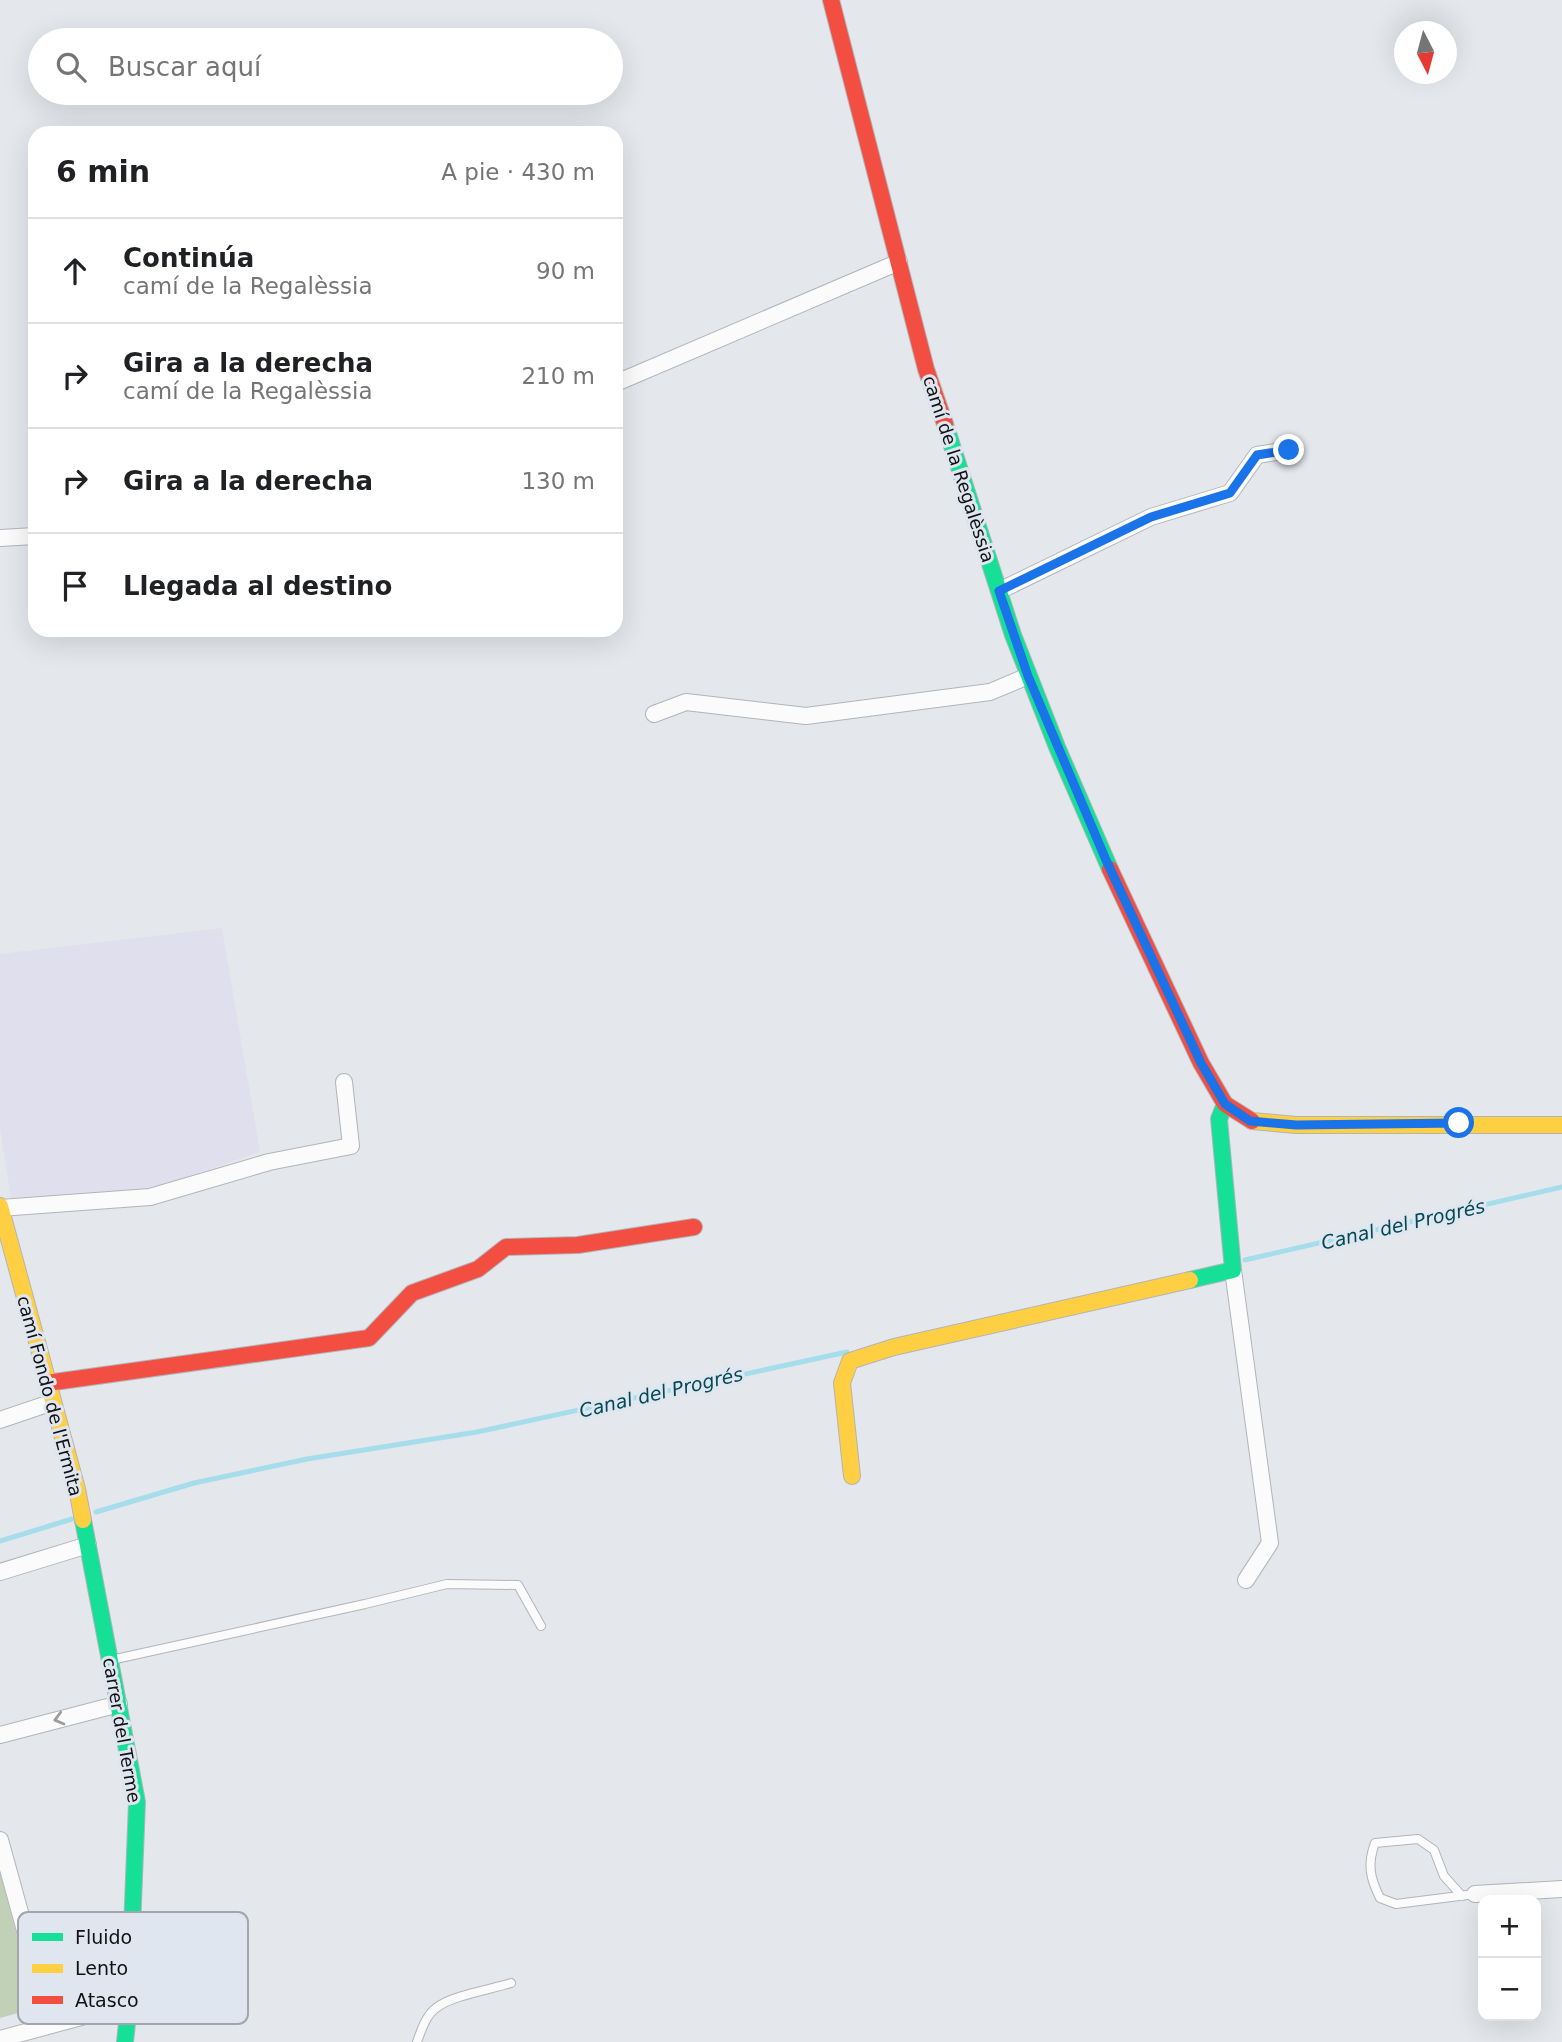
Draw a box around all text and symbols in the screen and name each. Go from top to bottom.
north arrow [1394,21,1457,84]
search box [28,28,623,105]
icon: search [52,48,90,86]
text: Buscar aquí [108,52,261,82]
text: 6 min [56,154,150,189]
text: A pie · 430 m [441,159,595,185]
text: Continúa [123,243,254,273]
icon: ahead [56,252,94,290]
text: 90 m [536,258,595,284]
text: camí de la Regalèssia [123,273,373,299]
text: Gira a la derecha [123,348,373,378]
icon: right [56,357,94,395]
text: 210 m [521,363,595,389]
street label: camí de la Regalèssia [919,373,999,565]
text: camí de la Regalèssia [123,378,373,404]
route end [1273,434,1304,465]
icon: right [56,462,94,500]
text: Gira a la derecha [123,466,373,496]
text: 130 m [521,468,595,494]
icon: arrive [56,567,94,605]
text: Llegada al destino [123,571,392,601]
route start [1443,1107,1474,1138]
water label: Canal del Progrés [1319,1194,1487,1254]
street label: camí Fondo de l'Ermita [13,1293,87,1499]
water label: Canal del Progrés [577,1362,745,1422]
street label: carrer del Terme [99,1656,145,1804]
one-way arrow [54,1711,66,1725]
map controls [1478,1895,1541,2021]
button: + [1478,1895,1541,1958]
legend [18,1912,248,2024]
text: Fluido [75,1926,132,1948]
text: Lento [75,1957,128,1979]
button: − [1478,1958,1541,2021]
text: Atasco [75,1989,139,2011]

